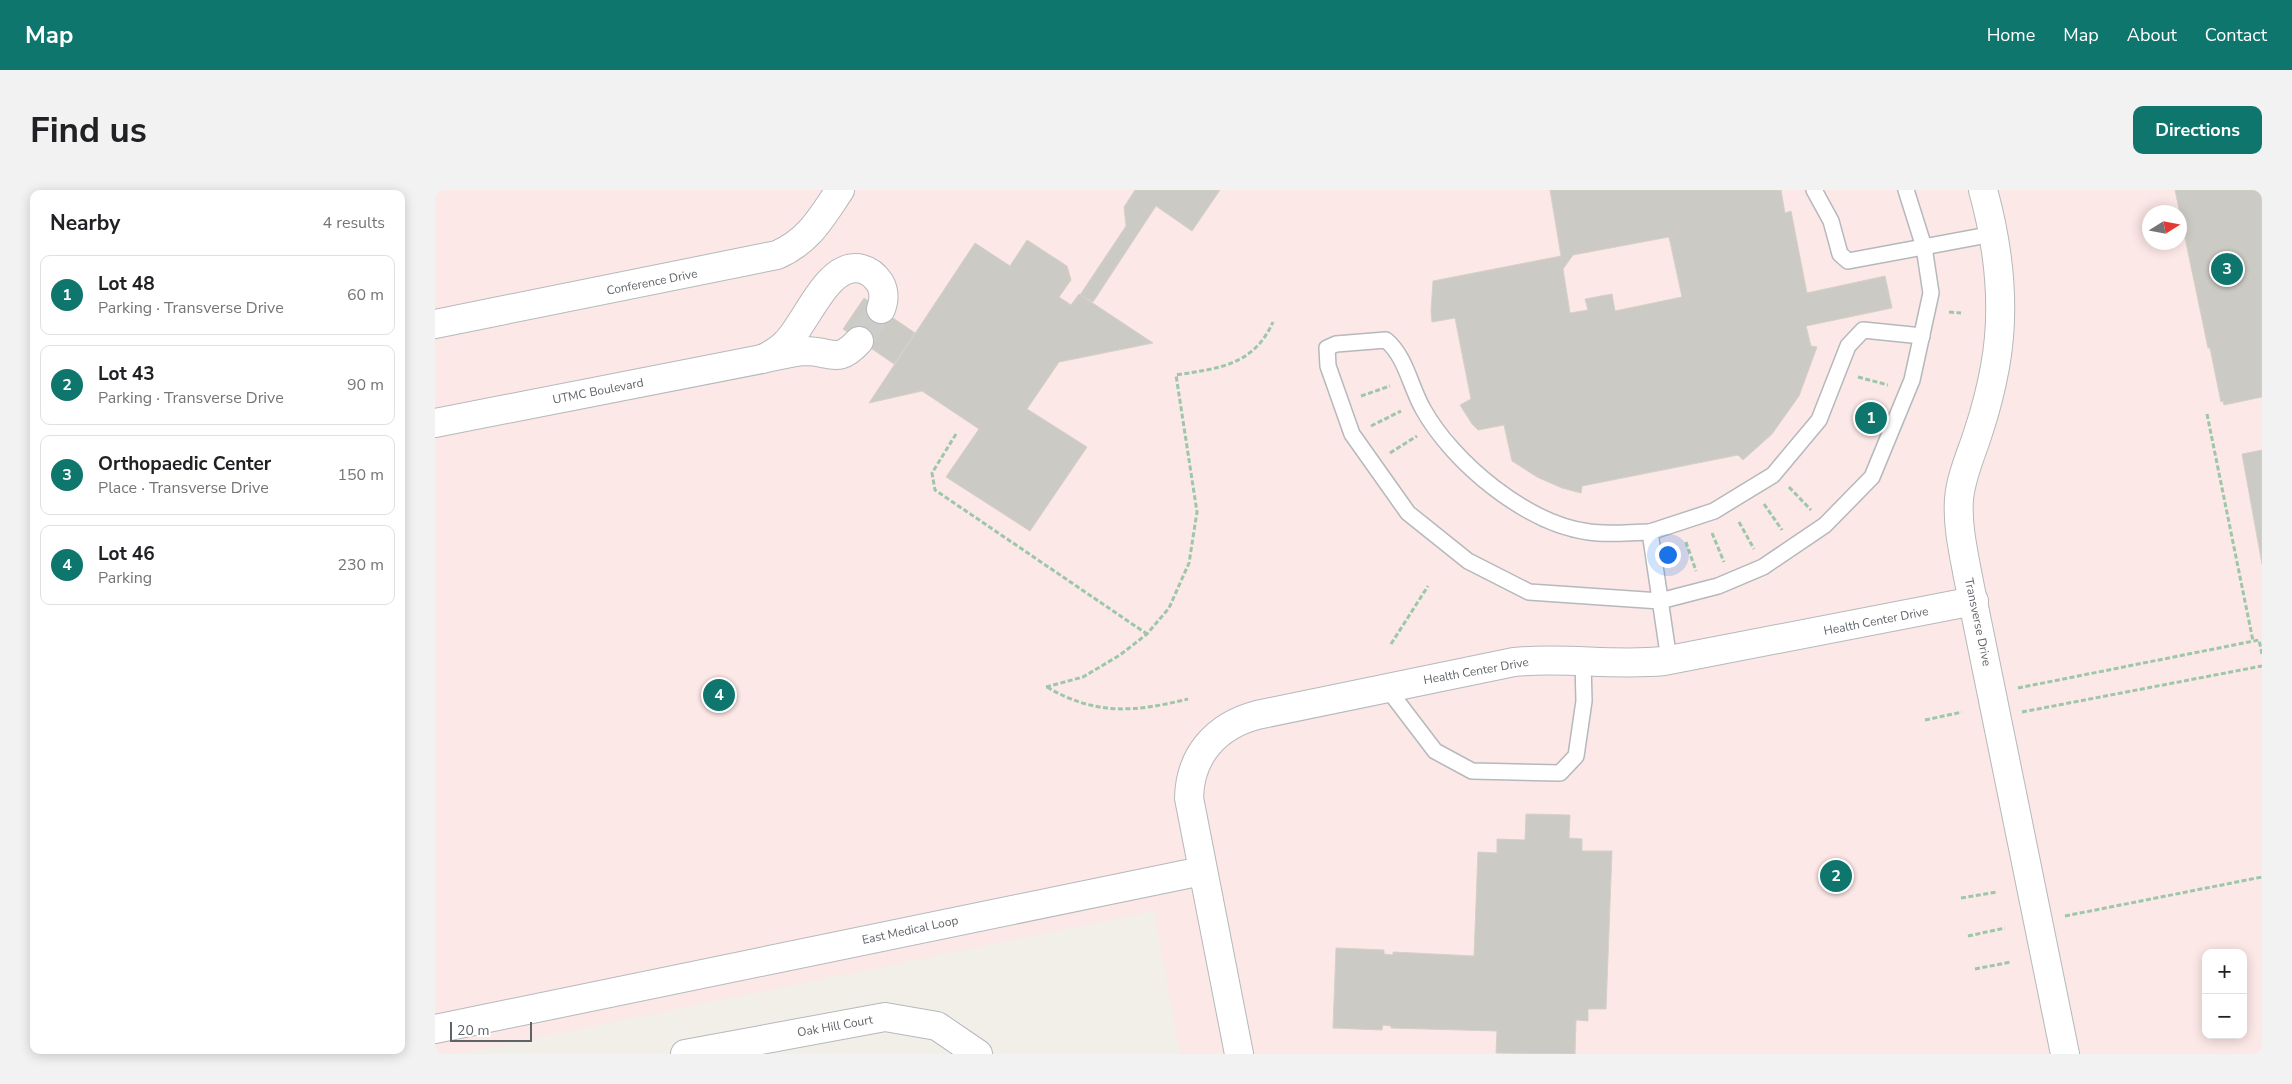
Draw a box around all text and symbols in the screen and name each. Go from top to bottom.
text: Map [25,19,73,51]
text: Home [1987,23,2035,47]
text: Map [2063,23,2099,47]
text: About [2127,23,2177,47]
text: Contact [2205,23,2267,47]
button: Directions [2133,106,2262,154]
text: Find us [30,107,147,154]
north arrow [2142,205,2187,250]
text: Nearby [50,209,120,237]
text: 4 results [323,212,385,234]
pin: 3 [2211,250,2243,288]
street label: Conference Drive [605,265,699,299]
text: Lot 48 [98,271,155,297]
text: 1 [62,284,72,306]
text: 60 m [347,284,384,306]
text: Parking · Transverse Drive [98,297,284,319]
text: Lot 43 [98,361,155,387]
text: 2 [62,374,72,396]
text: 90 m [347,374,384,396]
street label: UTMC Boulevard [551,374,645,408]
text: Parking · Transverse Drive [98,387,284,409]
pin: 1 [1855,399,1887,437]
text: Orthopaedic Center [98,451,271,477]
text: 3 [62,464,72,486]
text: 150 m [337,464,384,486]
text: Place · Transverse Drive [98,477,269,499]
text: Lot 46 [98,541,155,567]
your location [1655,542,1681,568]
text: 4 [62,554,72,576]
text: 230 m [337,554,384,576]
text: Parking [98,567,152,589]
street label: Transverse Drive [1961,576,1995,668]
street label: Health Center Drive [1822,603,1930,639]
street label: Health Center Drive [1422,654,1530,688]
pin: 4 [703,676,735,714]
pin: 2 [1820,857,1852,895]
street label: East Medical Loop [860,912,960,948]
map controls [2202,949,2247,1039]
button: + [2202,949,2247,994]
button: − [2202,994,2247,1039]
street label: Oak Hill Court [796,1011,875,1041]
scale bar [450,1019,533,1042]
text: 20 m [457,1021,489,1040]

